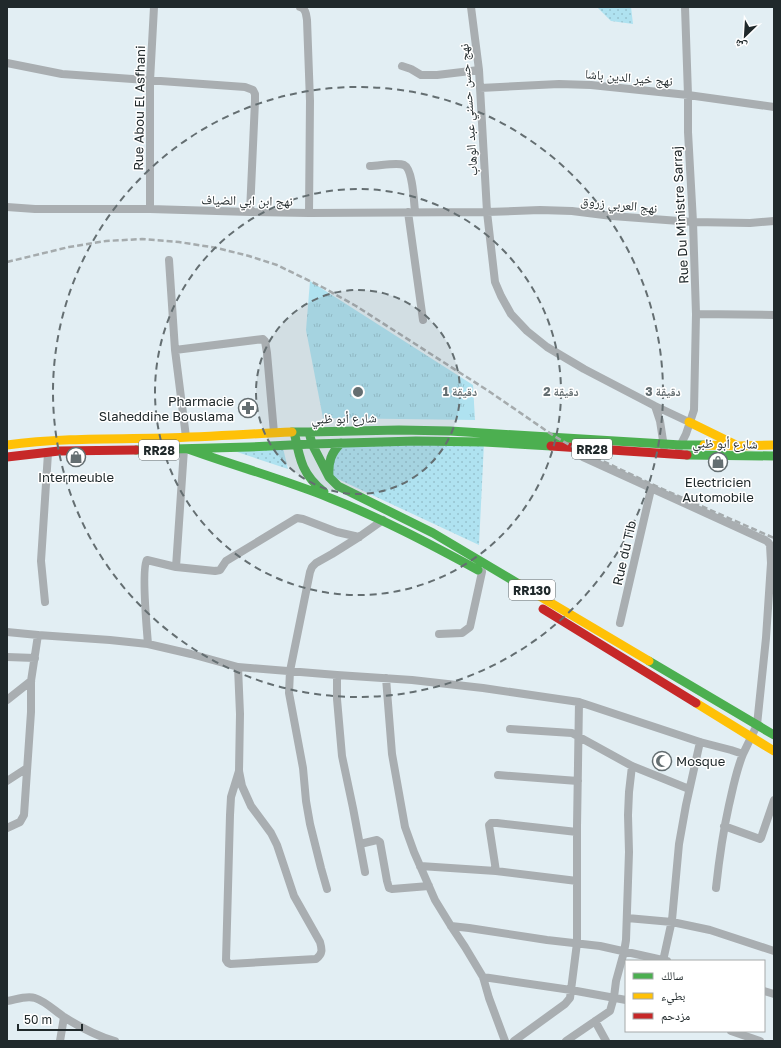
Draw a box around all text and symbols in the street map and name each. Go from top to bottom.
north arrow [725,16,765,56]
text: ش [732,35,749,54]
street label: نهج حسن حسني عبد الوهاب [455,43,484,177]
street label: Rue Abou El Asfhani [130,45,148,171]
street label: نهج خير الدين باشا [584,65,673,91]
street label: Rue Du Ministre Sarraj [668,146,692,284]
street label: نهج ابن ابي الضياف [201,191,293,212]
street label: نهج العربي زروق [579,192,658,219]
text: 1 دقيقة [443,384,477,399]
text: 2 دقيقة [543,384,579,399]
text: 3 دقيقة [645,384,681,399]
centre of rings [351,385,365,399]
place label: Pharmacie Slaheddine Bouslama [99,393,234,424]
pharmacy icon: Pharmacie Slaheddine Bouslama [237,397,259,419]
street label: شارع أبو ظبي [311,409,377,430]
street label: شارع أبو ظبي [692,434,758,455]
road number: RR28 [572,439,612,459]
road number: RR28 [139,440,179,460]
shop icon: Intermeuble [65,446,87,468]
shop icon: Electricien Automobile [707,451,729,473]
place label: Intermeuble [38,469,114,485]
place label: Electricien Automobile [682,474,754,505]
street label: Rue du Tib [609,519,639,587]
road number: RR130 [509,580,555,600]
mosque icon: Mosque [651,750,673,772]
place label: Mosque [676,753,725,769]
legend [625,960,765,1032]
text: سالك [661,968,683,983]
text: بطيء [661,988,685,1006]
scale bar [18,1006,82,1032]
text: مزدحم [661,1008,690,1024]
text: 50 m [24,1012,52,1027]

